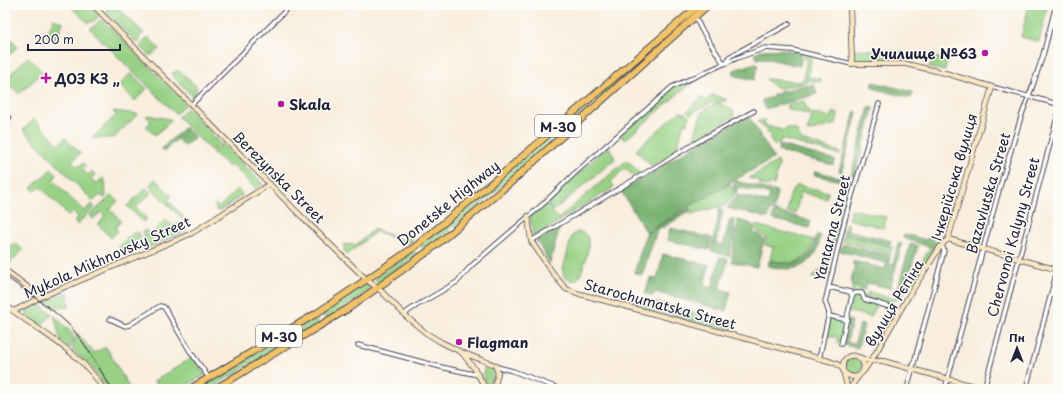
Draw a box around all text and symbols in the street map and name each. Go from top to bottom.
scale bar [28,26,120,52]
text: 200 m [34,30,74,48]
place label: Училище №63 [871,43,977,64]
marker: Училище №63 [980,48,990,58]
place label: ДОЗ КЗ ,, [54,68,120,89]
marker: ДОЗ КЗ ,, [40,72,52,84]
place label: Skala [289,94,331,115]
marker: Skala [276,99,286,109]
street label: Ічкерійська вулиця [926,111,982,243]
road number: М-30 [535,115,581,137]
street label: Berezynska Street [228,126,330,228]
street label: Bazavlutska Street [961,130,1015,256]
street label: Donetske Highway [392,155,504,251]
street label: Chervonoi Kalyny Street [982,155,1045,319]
street label: Yantarna Street [809,172,855,283]
street label: Mykola Mikhnovsky Street [20,211,194,303]
street label: вулиця Рєпіна [860,255,929,351]
street label: Starochumatska Street [582,274,739,334]
road number: М-30 [256,325,302,347]
north arrow [997,328,1037,368]
text: Пн [1009,329,1025,346]
place label: Flagman [467,332,528,353]
marker: Flagman [454,337,464,347]

